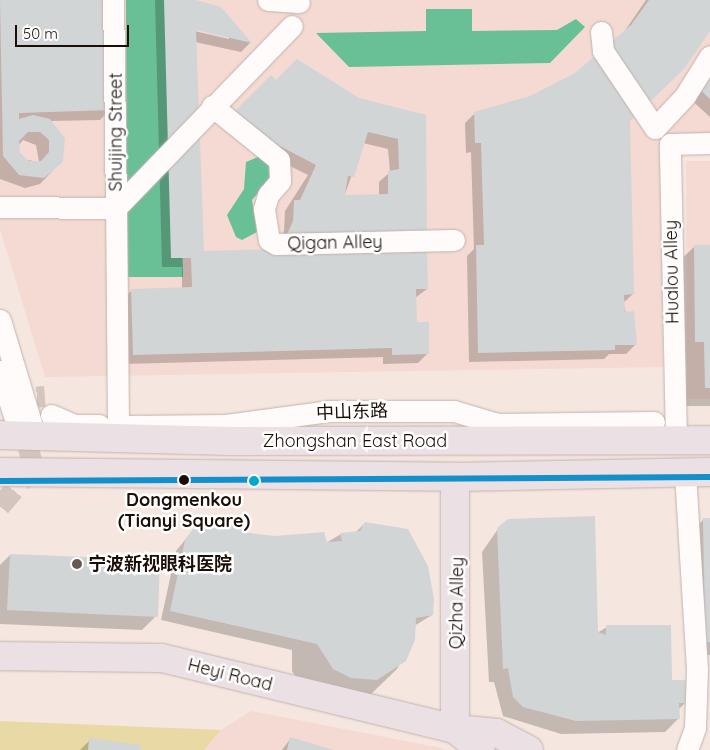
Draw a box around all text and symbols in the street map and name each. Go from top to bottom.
scale bar [18,15,131,47]
text: 50 m [23,24,58,43]
street label: Shuijing Street [105,73,127,191]
street label: Hualou Alley [660,220,684,324]
street label: Qigan Alley [287,231,383,255]
street label: 中山东路 [316,400,388,424]
street label: Zhongshan East Road [263,430,447,452]
marker: Dongmenkou (Tianyi Square) [176,472,192,488]
unlabelled marker [249,476,259,486]
place label: Dongmenkou (Tianyi Square) [118,490,250,532]
place label: 宁波新视眼科医院 [88,553,232,575]
marker: 宁波新视眼科医院 [70,557,84,571]
street label: Qizha Alley [445,557,469,649]
street label: Heyi Road [185,654,275,696]

